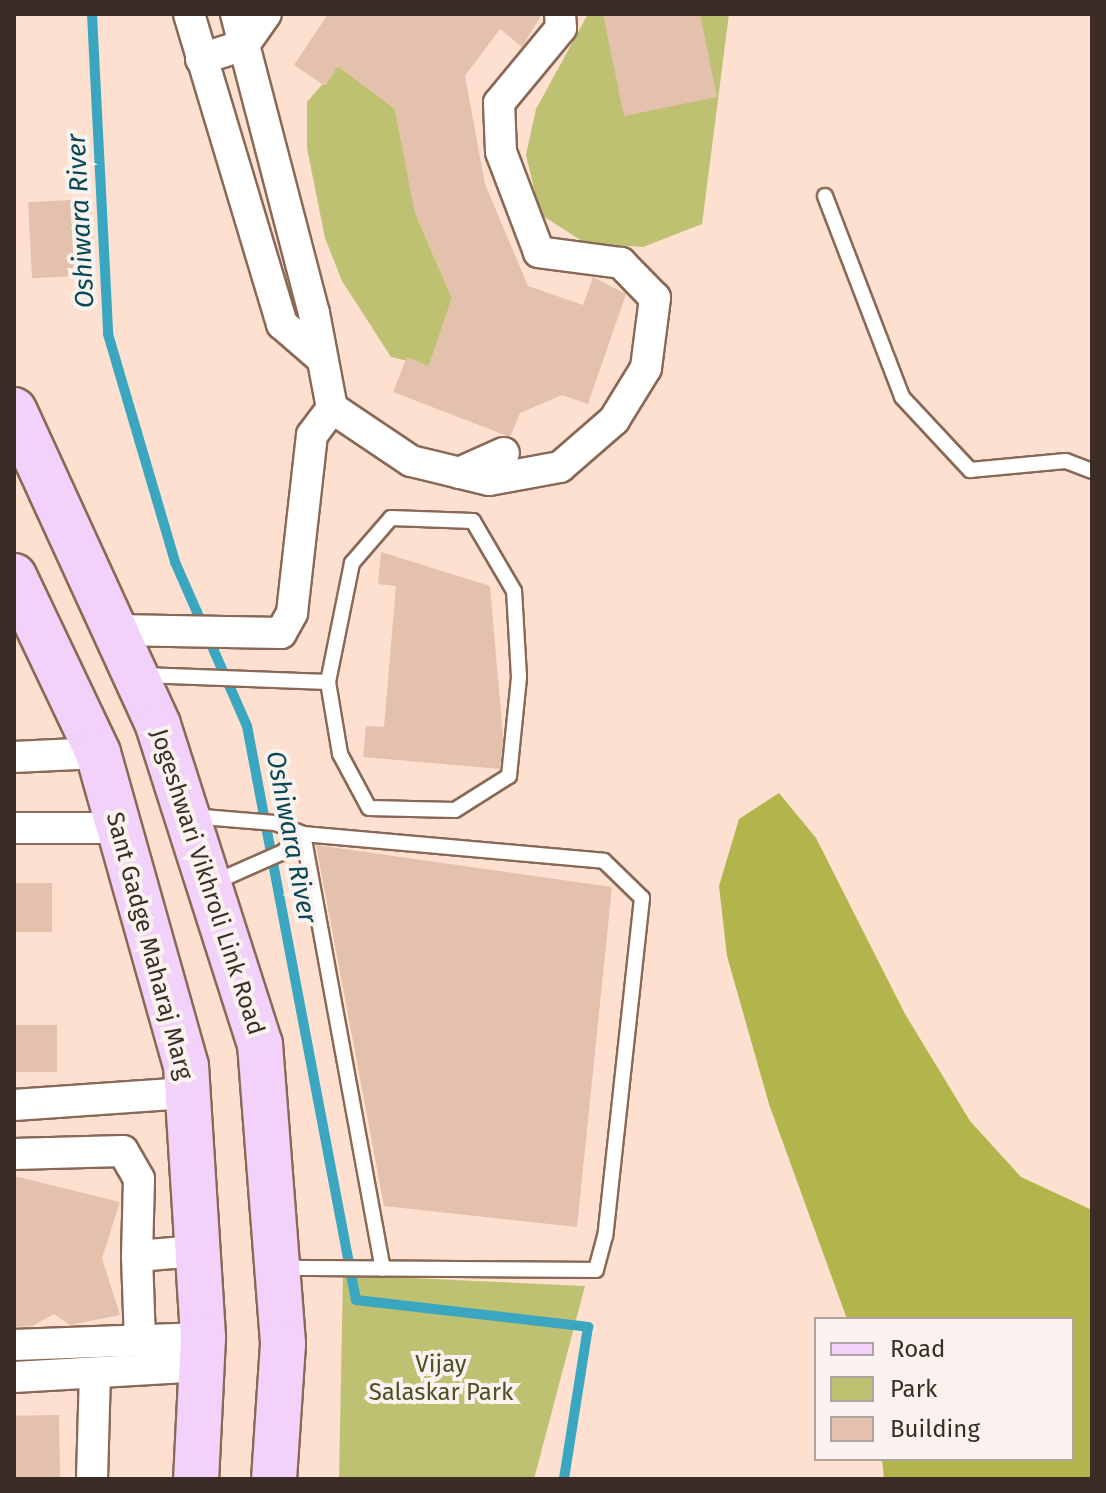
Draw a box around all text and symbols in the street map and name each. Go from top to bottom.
water label: Oshiwara River [61,133,101,309]
street label: Jogeshwari Vikhroli Link Road [144,725,270,1039]
water label: Oshiwara River [259,748,323,926]
street label: Sant Gadge Maharaj Marg [99,809,199,1083]
legend [814,1317,1074,1461]
text: Road [890,1335,945,1363]
park label: Vijay Salaskar Park [369,1351,513,1407]
text: Park [890,1375,937,1403]
text: Building [890,1415,980,1443]

